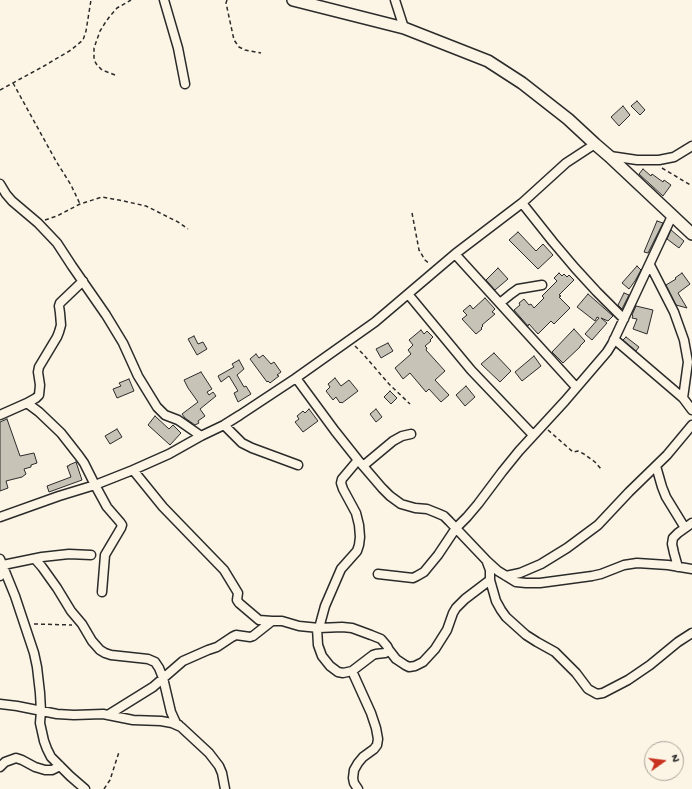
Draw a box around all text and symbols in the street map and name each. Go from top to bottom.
north arrow [644,741,684,781]
text: N [668,753,681,763]

